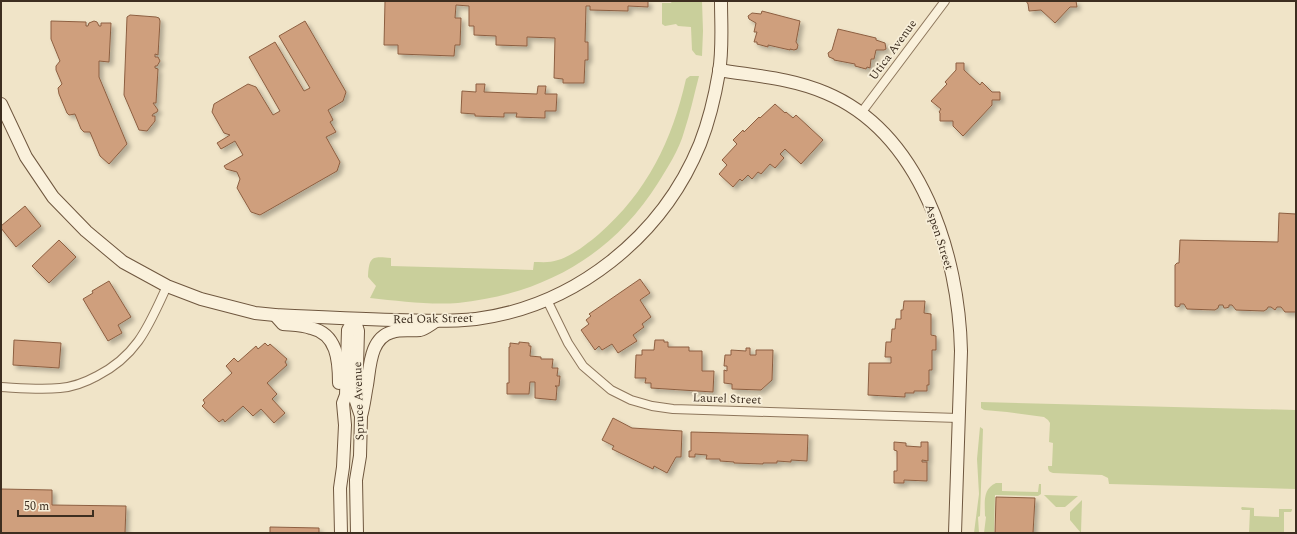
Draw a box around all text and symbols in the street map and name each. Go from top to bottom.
street label: Utica Avenue [864,15,922,85]
street label: Aspen Street [919,202,959,272]
street label: Red Oak Street [393,309,473,329]
street label: Spruce Avenue [348,361,370,441]
street label: Laurel Street [692,388,762,410]
scale bar [18,492,93,518]
text: 50 m [24,497,49,516]

